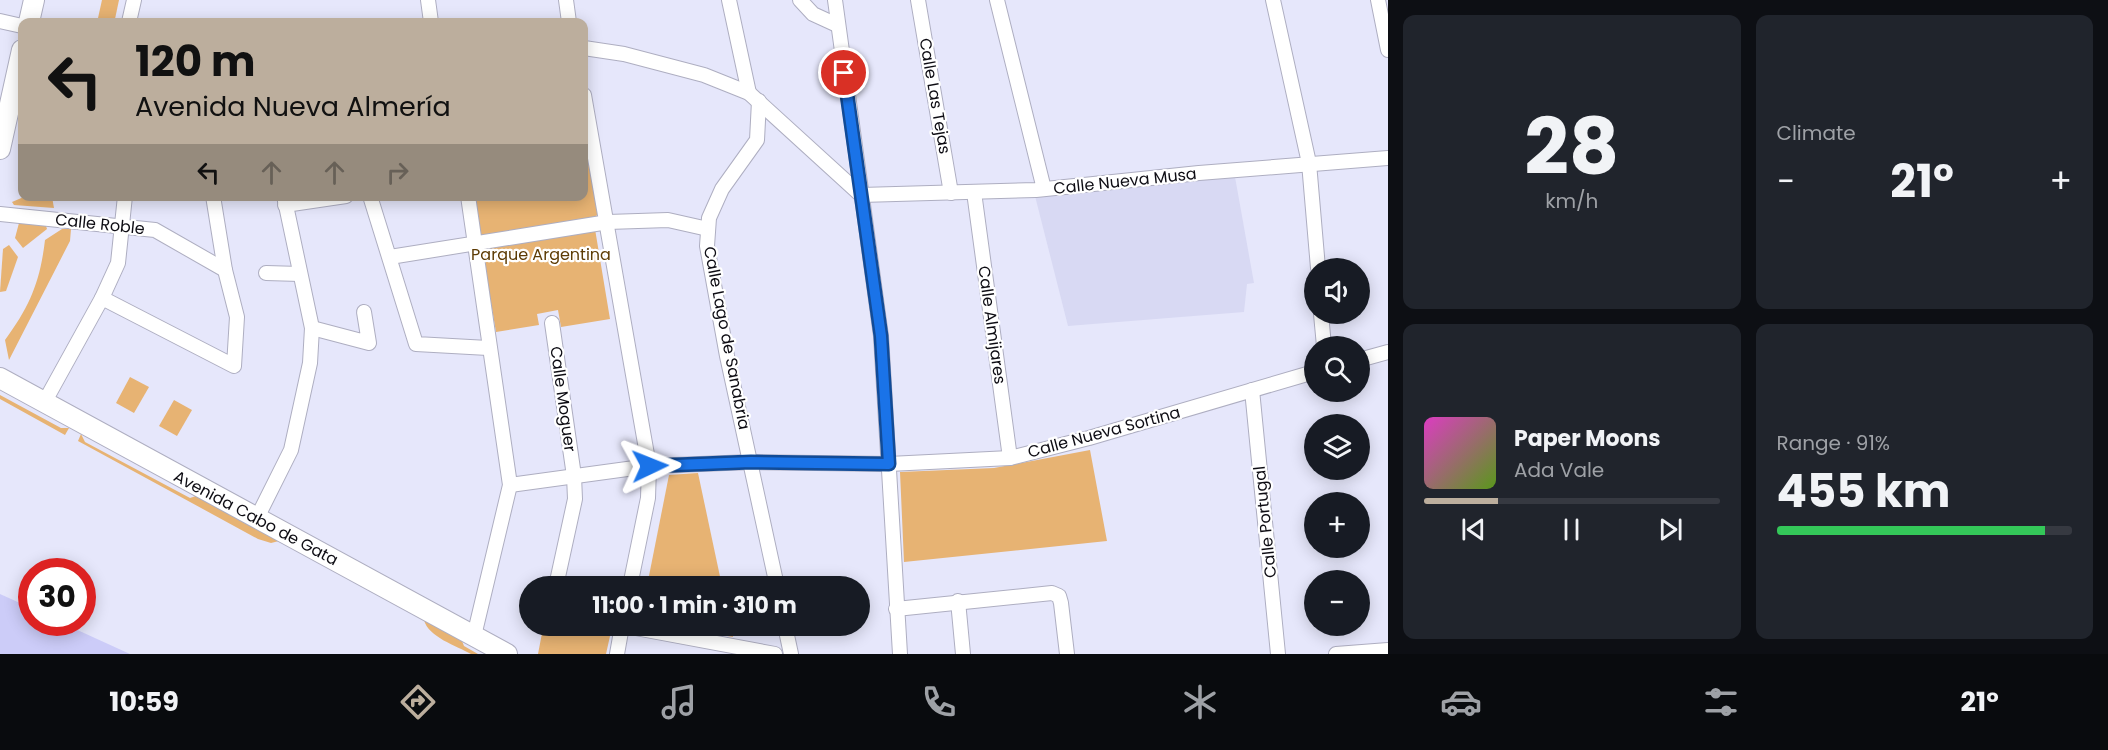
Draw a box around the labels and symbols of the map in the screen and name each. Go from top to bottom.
street label: Calle Las Tejas [913,36,957,156]
pin [818,47,869,98]
street label: Calle Nueva Musa [1052,162,1198,200]
street label: Calle Roble [54,208,146,240]
park label: Parque Argentina [471,243,611,266]
street label: Calle Lago de Sanabria [698,244,756,432]
street label: Calle Almijares [972,264,1012,386]
street label: Calle Moguer [544,345,582,453]
street label: Calle Nueva Sortina [1025,401,1183,463]
position arrow [618,434,682,498]
street label: Avenida Cabo de Gata [170,465,342,571]
street label: Calle Portugal [1248,465,1282,579]
speed limit sign: 30 [18,558,96,636]

